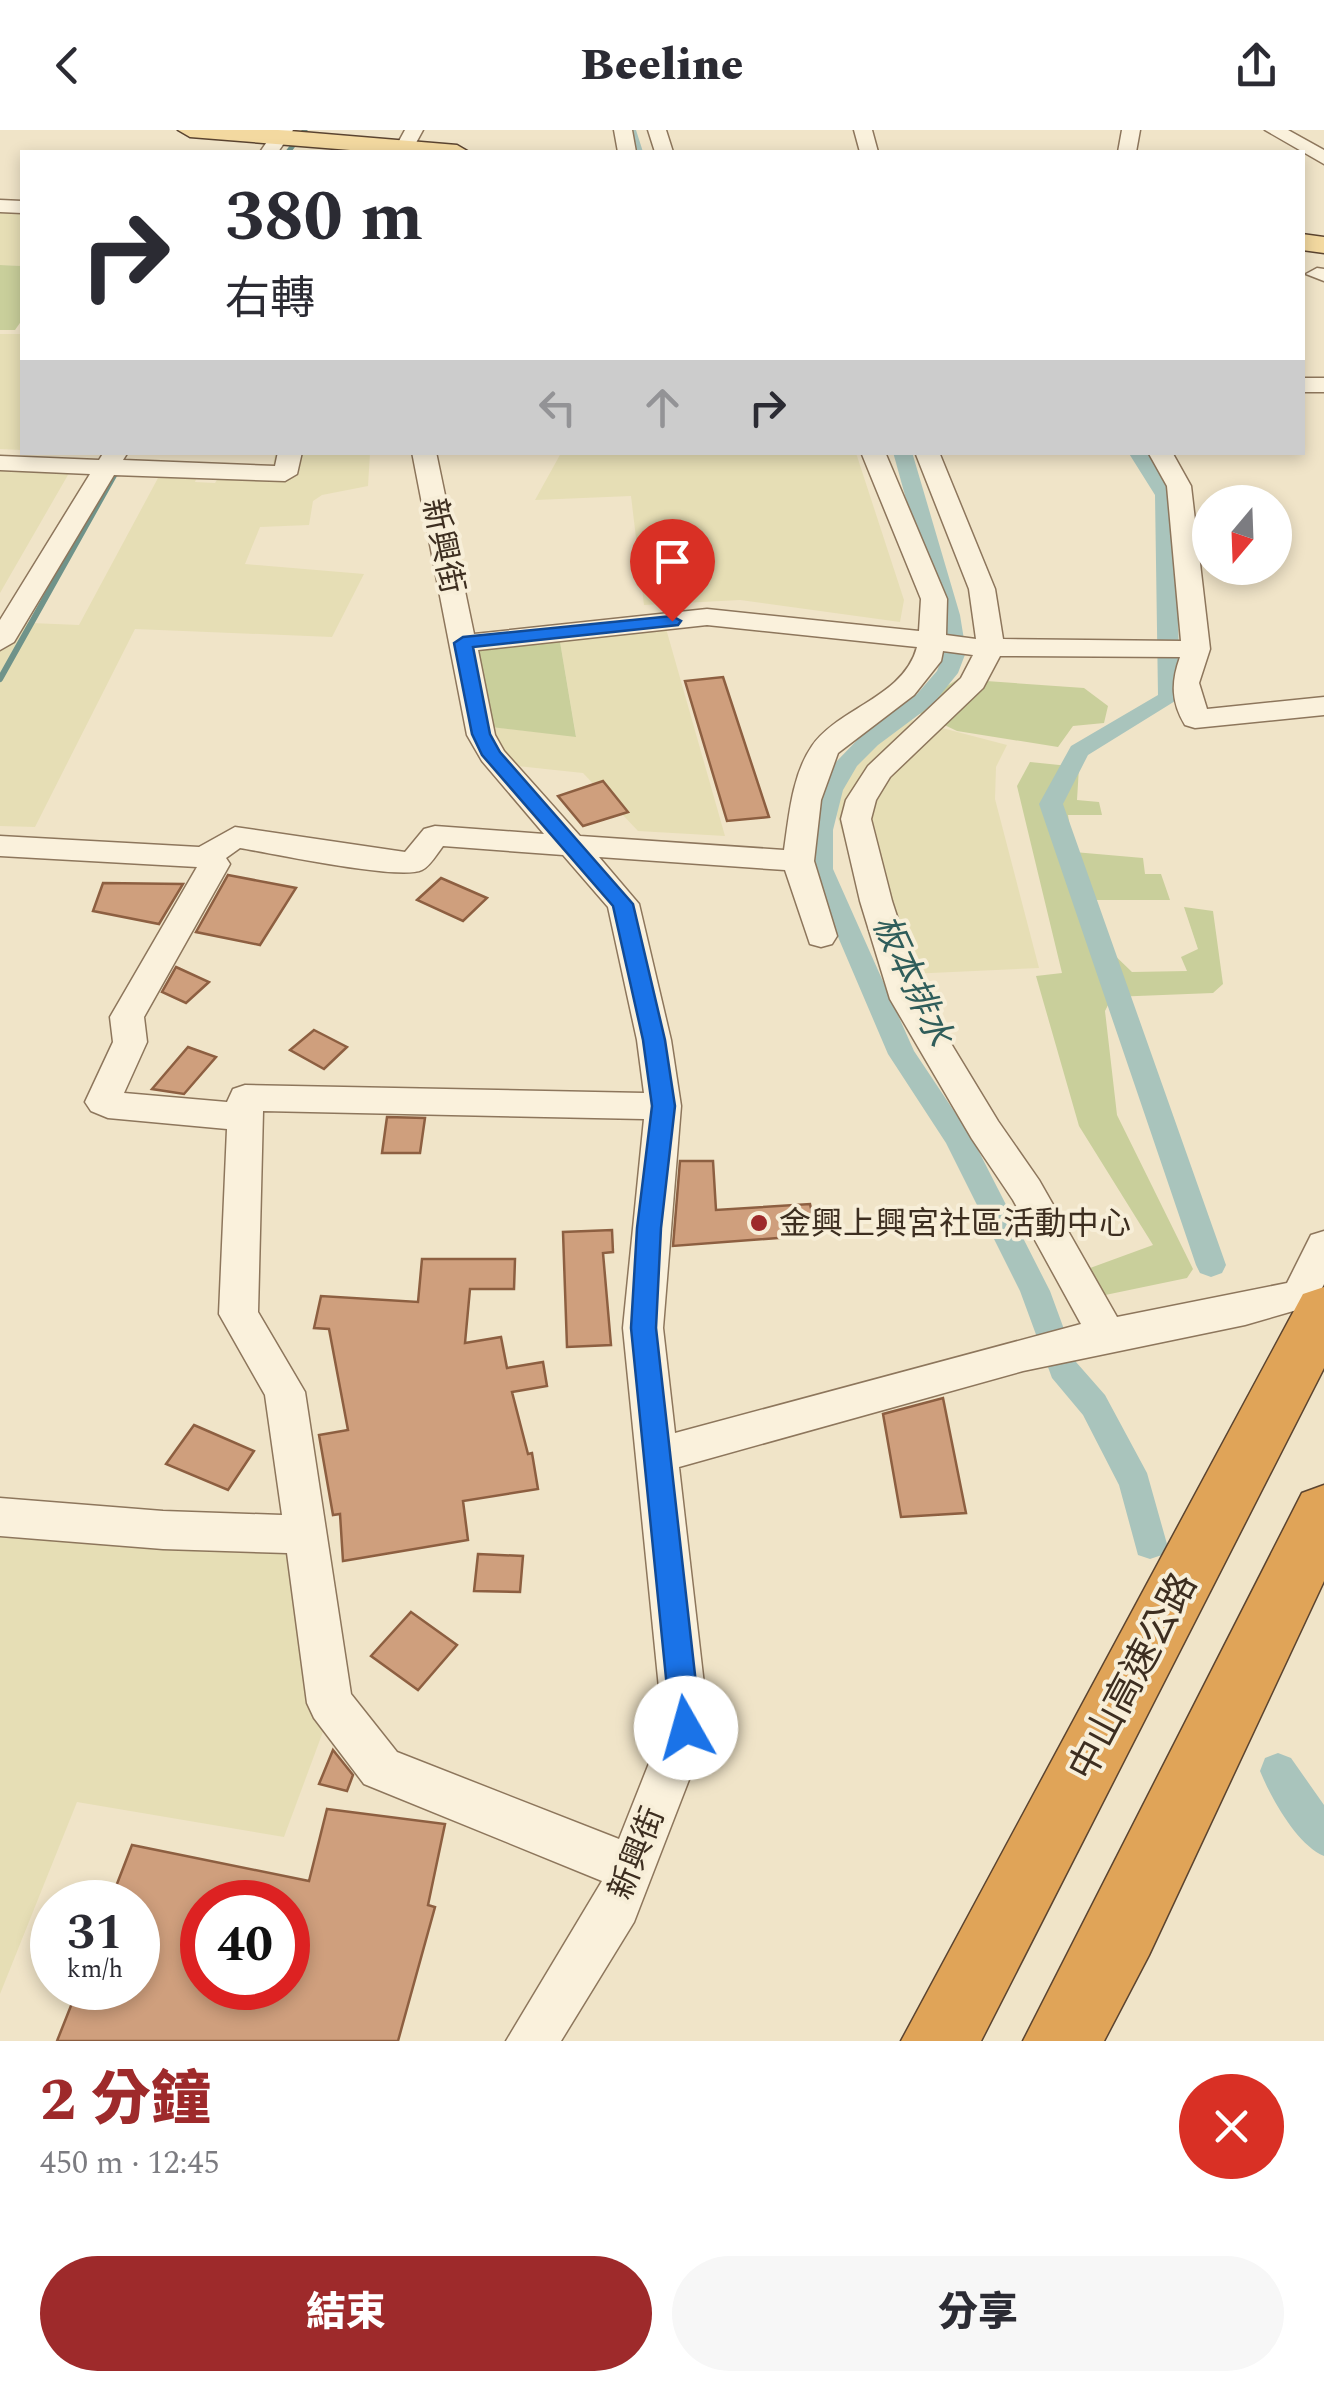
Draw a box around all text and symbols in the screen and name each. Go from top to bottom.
text: Beeline [581,31,743,100]
icon: back [40,38,95,93]
icon: share [1229,38,1284,93]
text: 380 m [225,165,423,271]
icon: right [60,190,190,320]
text: 右轉 [225,265,315,334]
icon: left [530,380,585,435]
icon: ahead [635,380,690,435]
icon: right [740,380,795,435]
north arrow [1192,485,1292,585]
map controls [1192,485,1292,585]
street label: 新興街 [409,494,476,598]
pin [630,519,715,622]
icon: arrive [645,534,700,589]
water label: 板本排水 [858,906,966,1057]
place label: 金興上興宮社區活動中心 [779,1200,1131,1249]
marker: 金興上興宮社區活動中心 [748,1212,770,1234]
street label: 中山高速公路 [1055,1563,1213,1791]
position arrow [634,1676,738,1780]
street label: 新興街 [597,1800,678,1907]
speed limit sign: 40 [180,1880,310,2010]
text: 31 [67,1895,123,1971]
text: km/h [67,1951,123,1989]
text: 2 分鐘 [40,2055,211,2147]
button: close [1179,2074,1284,2179]
text: 450 m · 12:45 [40,2139,220,2188]
button: 結束 [40,2256,652,2371]
button: 分享 [672,2256,1284,2371]

